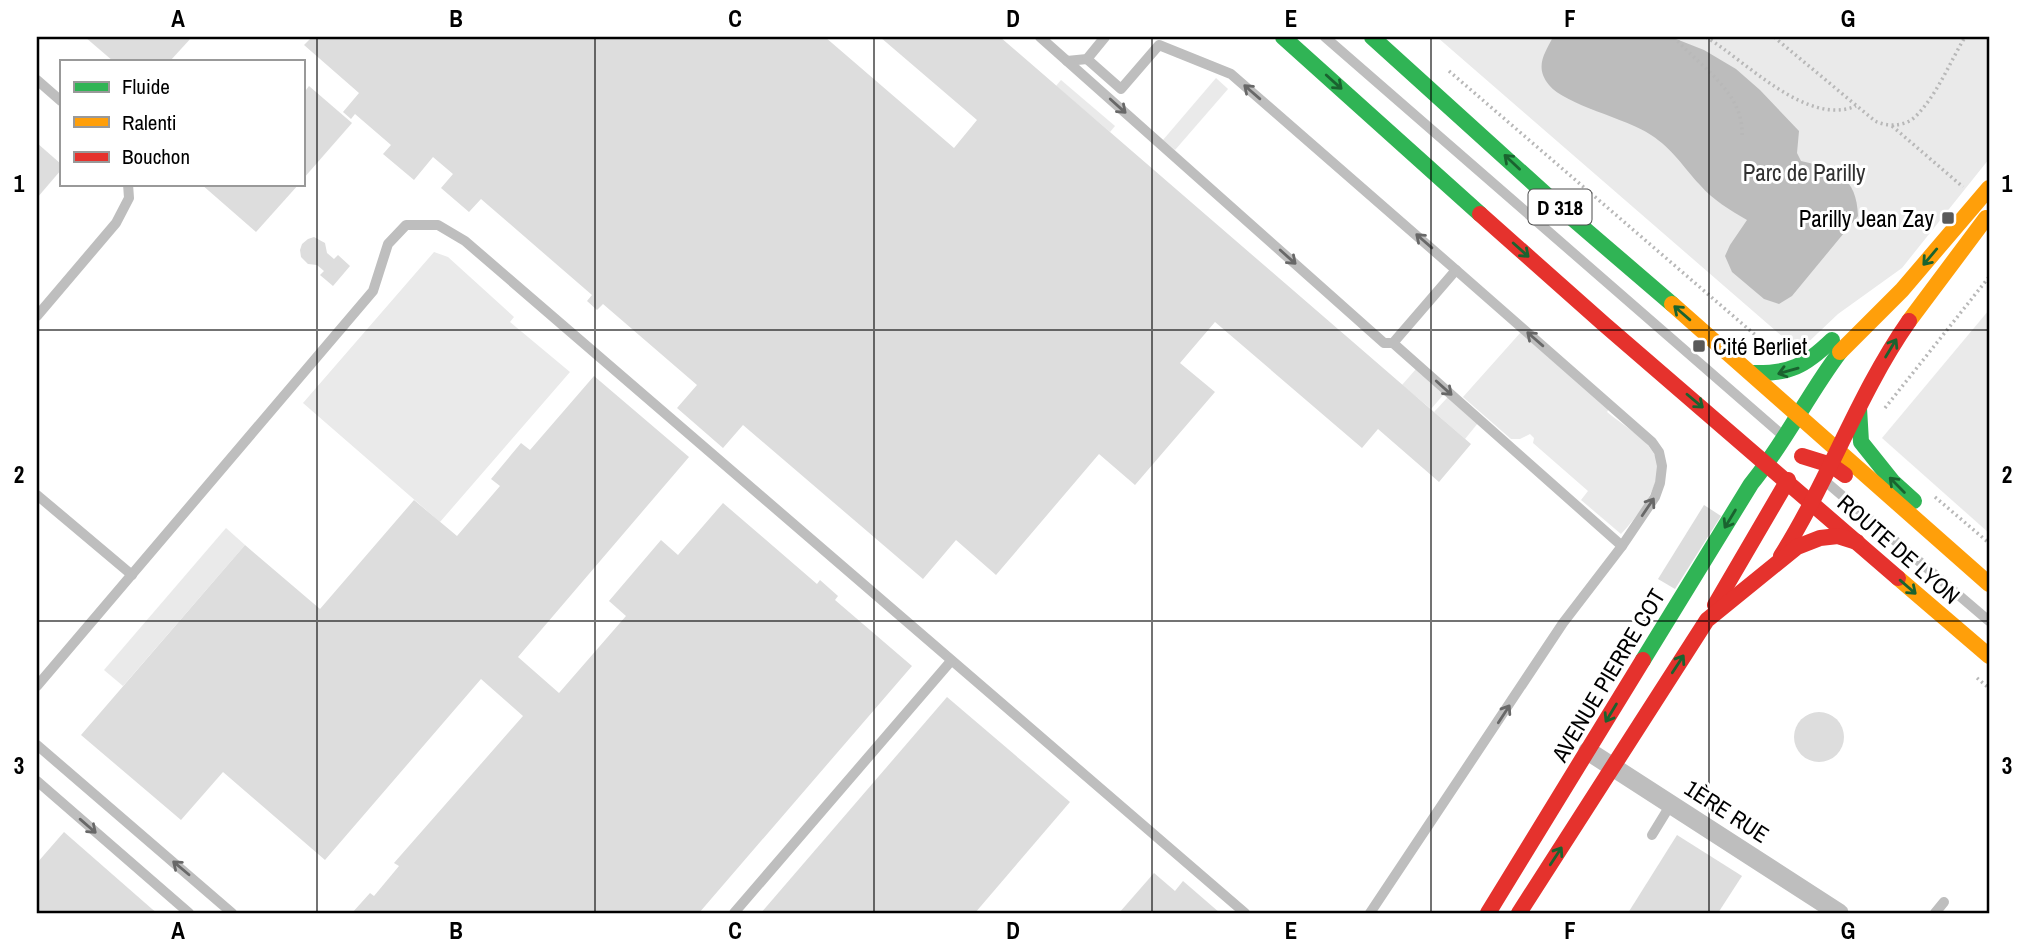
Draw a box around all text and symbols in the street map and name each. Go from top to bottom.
text: A [171,3,185,34]
text: B [449,3,463,34]
text: C [728,3,742,34]
text: D [1006,3,1020,34]
text: E [1285,3,1297,34]
text: F [1564,3,1576,34]
text: G [1841,3,1855,34]
legend [60,60,304,186]
text: Fluide [122,72,170,101]
one-way arrow [1324,74,1342,90]
one-way arrow [1243,84,1261,100]
one-way arrow [1109,98,1127,114]
text: Ralenti [122,108,177,137]
text: Bouchon [122,142,190,171]
one-way arrow [1504,154,1521,171]
park label: Parc de Parilly [1743,157,1866,188]
text: 1 [14,168,25,199]
text: 1 [2002,168,2013,199]
road number: D 318 [1528,190,1592,224]
place label: Parilly Jean Zay [1799,203,1935,234]
marker: Parilly Jean Zay [1940,210,1956,226]
one-way arrow [1415,233,1433,249]
one-way arrow [1512,242,1530,258]
one-way arrow [1922,248,1938,266]
one-way arrow [1279,249,1297,265]
one-way arrow [1673,305,1691,321]
one-way arrow [1526,331,1544,347]
place label: Cité Berliet [1713,331,1807,362]
marker: Cité Berliet [1691,338,1707,354]
one-way arrow [1885,338,1899,358]
one-way arrow [1778,365,1800,378]
one-way arrow [1435,380,1453,396]
one-way arrow [1685,393,1703,409]
text: 2 [14,459,24,490]
text: 2 [2002,459,2012,490]
one-way arrow [1889,477,1906,494]
street label: ROUTE DE LYON [1831,487,1967,611]
one-way arrow [1641,498,1655,518]
one-way arrow [1722,509,1737,528]
one-way arrow [1899,579,1917,595]
street label: AVENUE PIERRE COT [1544,582,1672,768]
one-way arrow [1671,655,1686,674]
one-way arrow [1604,703,1618,723]
one-way arrow [1497,705,1511,724]
text: 3 [14,750,24,781]
text: 3 [2002,750,2012,781]
street label: 1ÈRE RUE [1679,772,1775,850]
one-way arrow [79,818,97,834]
one-way arrow [1549,846,1563,866]
one-way arrow [172,860,190,876]
text: A [171,915,185,946]
text: B [449,915,463,946]
text: C [728,915,742,946]
text: D [1006,915,1020,946]
text: E [1285,915,1297,946]
text: F [1564,915,1576,946]
text: G [1841,915,1855,946]

